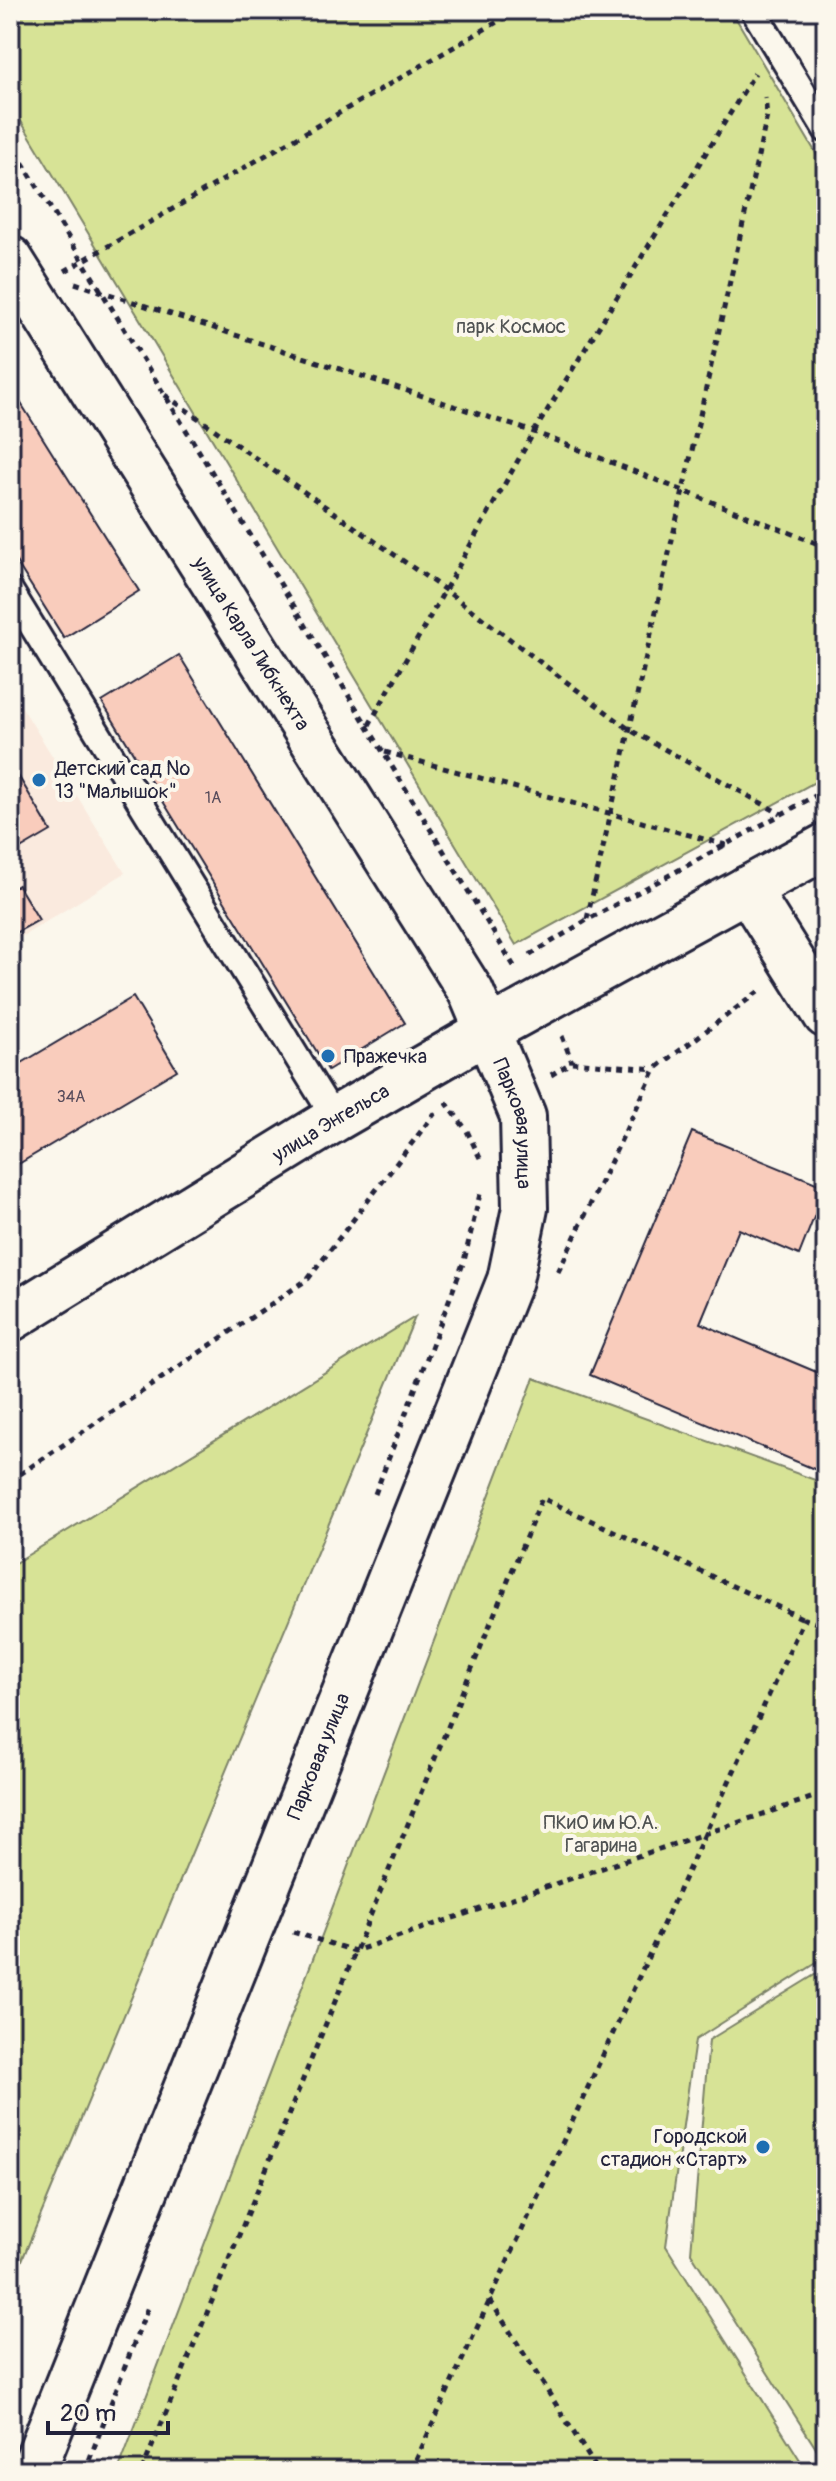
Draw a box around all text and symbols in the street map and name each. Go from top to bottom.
park label: парк Космос [456,314,566,339]
street label: улица Карла Либкнехта [187,551,315,735]
place label: Детский сад № 13 "Малышок" [54,756,190,804]
marker: Детский сад № 13 "Малышок" [30,771,48,789]
house number: 1А [205,788,221,808]
place label: Пражечка [344,1044,427,1069]
marker: Пражечка [319,1047,337,1065]
street label: Парковая улица [487,1054,537,1189]
street label: улица Энгельса [267,1078,394,1168]
house number: 34А [57,1087,85,1107]
street label: Парковая улица [282,1689,355,1823]
park label: ПКиО им Ю.А. Гагарина [544,1810,658,1858]
place label: Городской стадион «Старт» [601,2124,747,2172]
marker: Городской стадион «Старт» [754,2138,772,2156]
scale bar [48,2385,168,2435]
text: 20 m [60,2399,116,2428]

